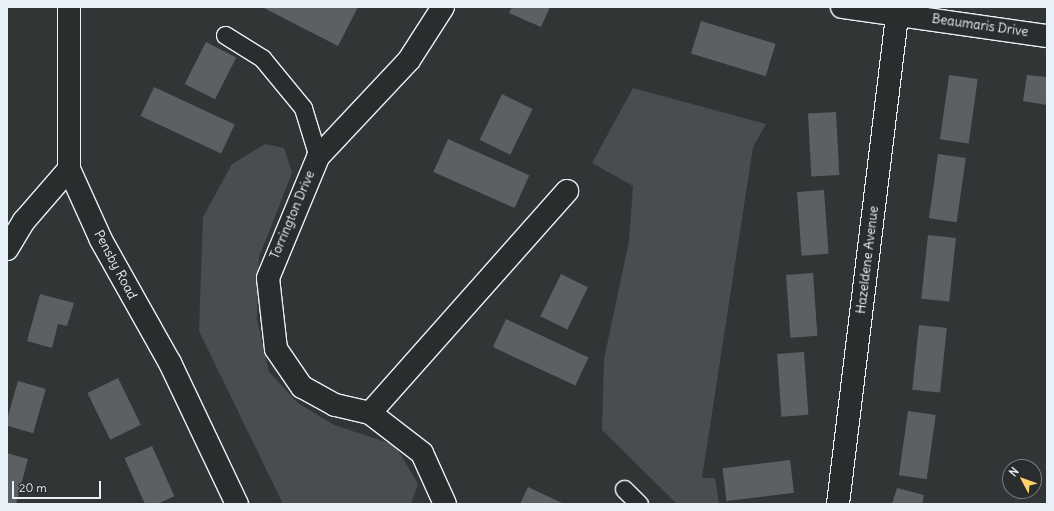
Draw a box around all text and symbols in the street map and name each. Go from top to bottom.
street label: Beaumaris Drive [931,12,1029,40]
street label: Torrington Drive [267,168,319,262]
street label: Hazeldene Avenue [854,205,882,315]
street label: Pensby Road [90,228,140,302]
north arrow [1002,459,1042,499]
text: N [1006,464,1021,479]
scale bar [14,473,103,499]
text: 20 m [19,480,47,495]

